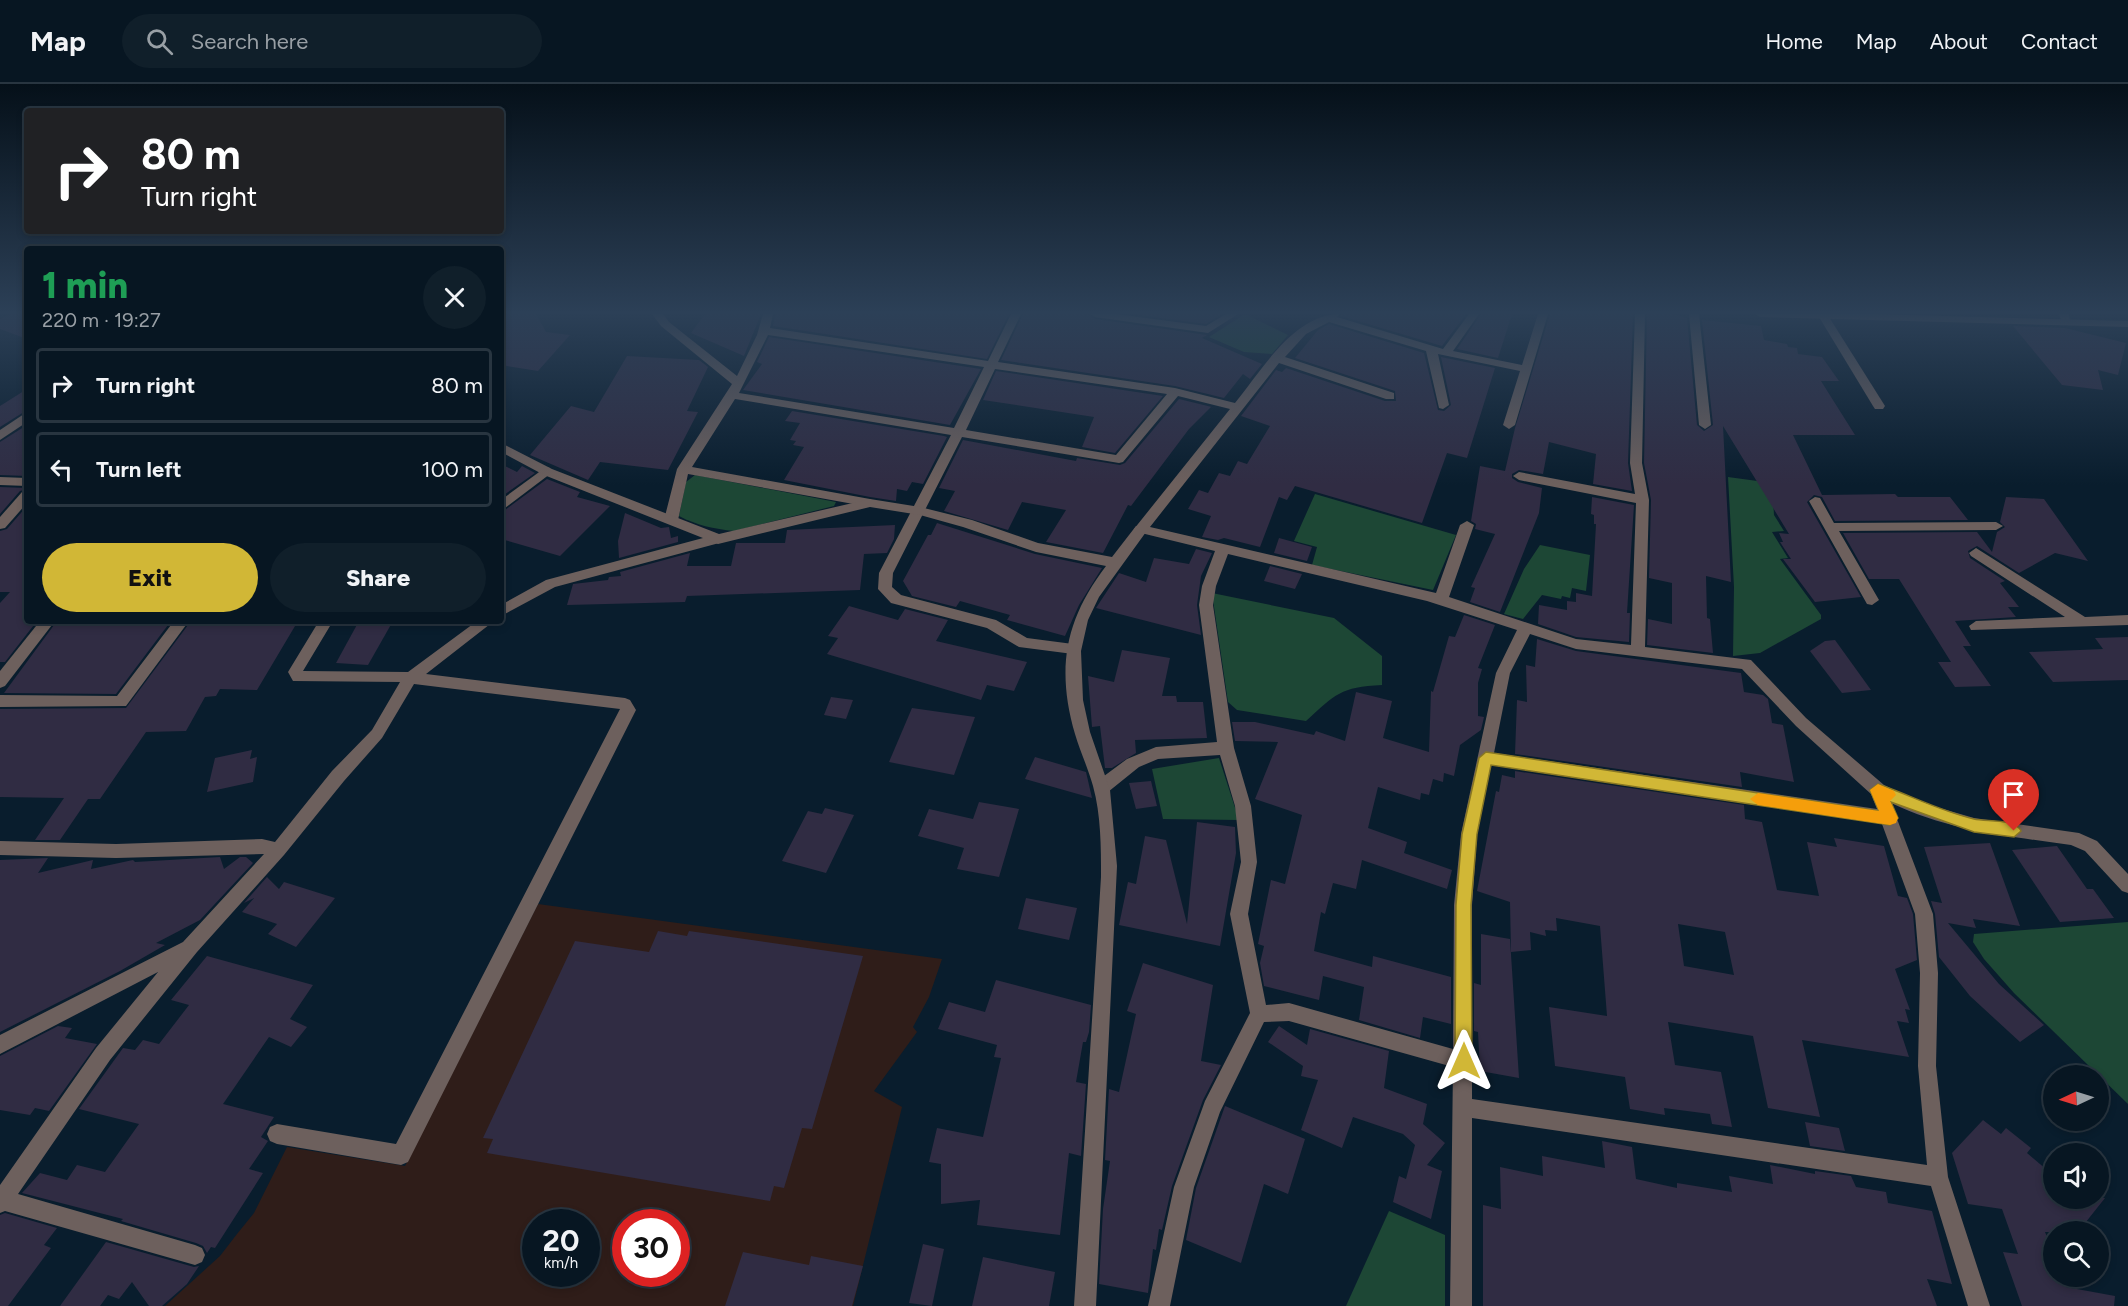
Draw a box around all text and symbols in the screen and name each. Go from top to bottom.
search box [122,14,542,68]
text: Map [30,24,86,58]
icon: search [143,25,176,58]
text: Search here [191,28,308,55]
text: Home [1766,29,1823,54]
text: Map [1856,29,1897,54]
text: About [1930,29,1988,54]
text: Contact [2021,29,2098,54]
text: 80 m [141,129,241,180]
icon: right [42,132,120,210]
text: Turn right [141,180,257,213]
text: 1 min [42,264,128,307]
button: close [423,266,486,329]
text: 220 m · 19:27 [42,308,161,332]
icon: right [45,369,78,402]
text: Turn right [96,372,195,399]
text: 80 m [431,372,483,399]
icon: left [45,453,78,486]
text: Turn left [96,456,182,483]
text: 100 m [422,456,483,483]
button: Exit [42,543,258,612]
button: Share [270,543,486,612]
pin [1988,769,2039,831]
icon: arrive [1997,778,2030,811]
position arrow [1432,1029,1496,1093]
north arrow [2043,1065,2109,1131]
map controls [2043,1065,2109,1287]
button: sound [2043,1143,2109,1209]
speed limit sign: 30 [612,1209,690,1287]
button: search [2043,1221,2109,1287]
text: 20 [543,1222,579,1259]
text: km/h [544,1254,578,1272]

